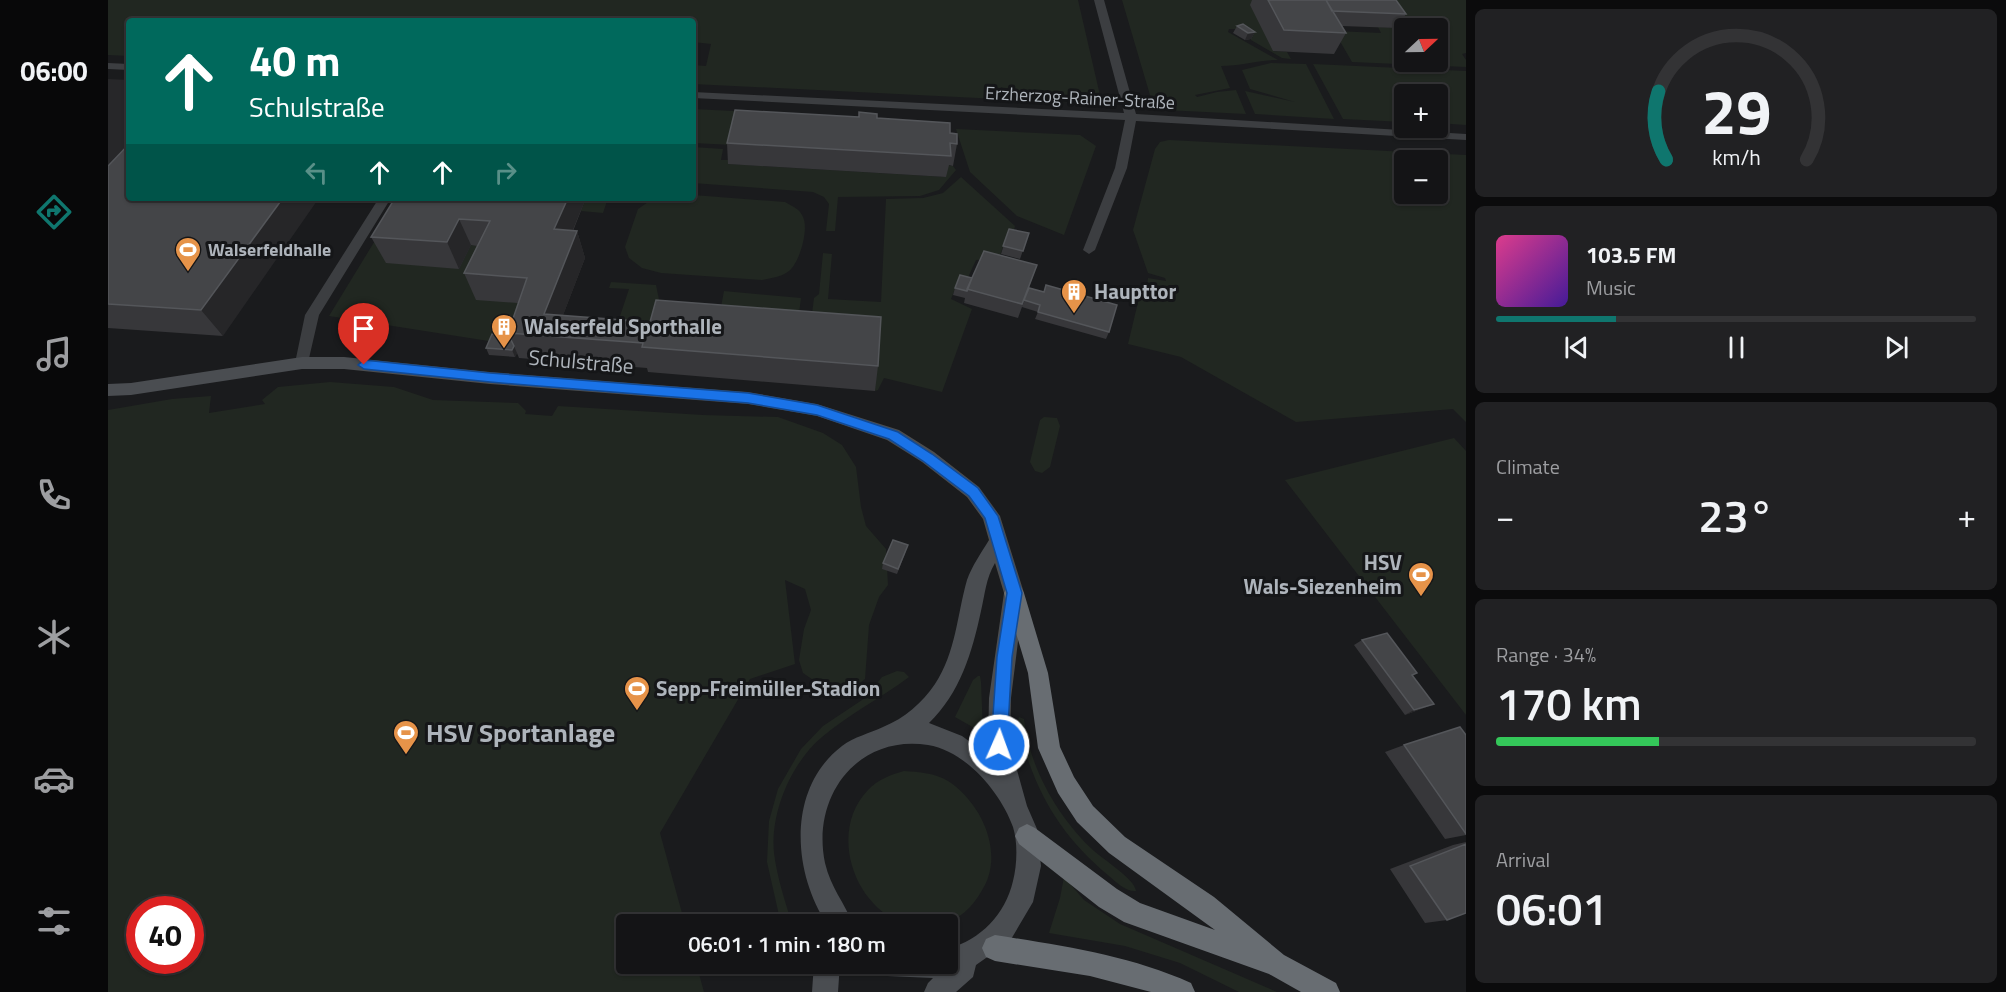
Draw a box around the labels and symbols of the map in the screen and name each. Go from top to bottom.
north arrow [1394,18,1448,72]
street label: Erzherzog-Rainer-Straße [984,79,1176,116]
sports icon: Walserfeldhalle [173,235,203,273]
place label: Walserfeldhalle [208,236,331,263]
place label: Haupttor [1094,275,1176,307]
building icon: Haupttor [1059,277,1089,315]
pin [338,303,389,365]
place label: Walserfeld Sporthalle [524,310,722,342]
building icon: Walserfeld Sporthalle [489,312,519,350]
street label: Schulstraße [527,340,635,382]
place label: HSV Wals-Siezenheim [1244,546,1402,602]
sports icon: HSV Wals-Siezenheim [1406,560,1436,598]
place label: Sepp-Freimüller-Stadion [656,672,880,704]
sports icon: Sepp-Freimüller-Stadion [622,674,652,712]
place label: HSV Sportanlage [426,713,615,752]
position arrow [967,713,1031,777]
sports icon: HSV Sportanlage [391,718,421,756]
speed limit sign: 40 [126,896,204,974]

